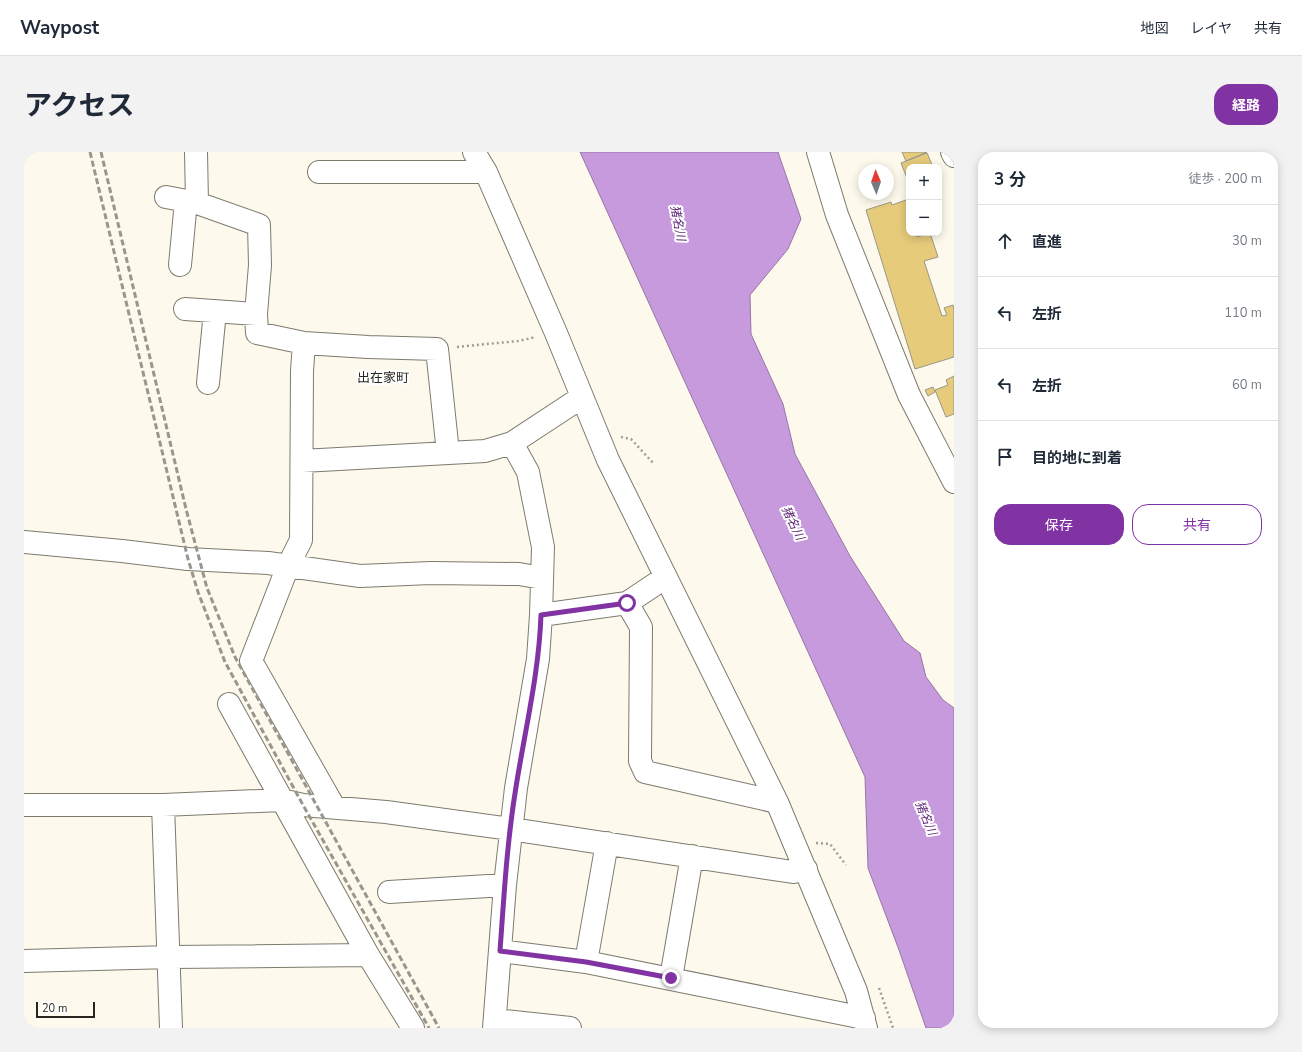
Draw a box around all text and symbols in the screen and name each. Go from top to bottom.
text: Waypost [20,15,99,41]
text: 地図 [1140,19,1168,38]
text: レイヤ [1190,19,1232,38]
text: 共有 [1254,19,1282,38]
button: 経路 [1214,84,1278,125]
text: アクセス [24,87,135,125]
north arrow [858,164,894,200]
map controls [906,164,942,236]
button: + [906,164,942,200]
text: 3 分 [994,168,1026,191]
text: 徒歩 · 200 m [1188,170,1262,188]
button: − [906,200,942,236]
water label: 猪名川 [667,204,690,244]
icon: ahead [994,230,1016,252]
text: 直進 [1032,232,1062,252]
text: 30 m [1232,232,1262,250]
icon: left [994,302,1016,324]
text: 左折 [1032,304,1062,324]
text: 110 m [1224,304,1262,322]
district label: 出在家町 [357,369,409,387]
icon: left [994,374,1016,396]
text: 左折 [1032,376,1062,396]
text: 60 m [1232,376,1262,394]
icon: arrive [994,446,1016,468]
text: 目的地に到着 [1032,448,1122,468]
water label: 猪名川 [778,503,809,544]
button: 保存 [994,504,1124,545]
button: 共有 [1132,504,1262,545]
route start [618,594,636,612]
water label: 猪名川 [912,798,941,840]
route end [662,969,680,987]
scale bar [36,1000,95,1019]
text: 20 m [42,1001,67,1016]

